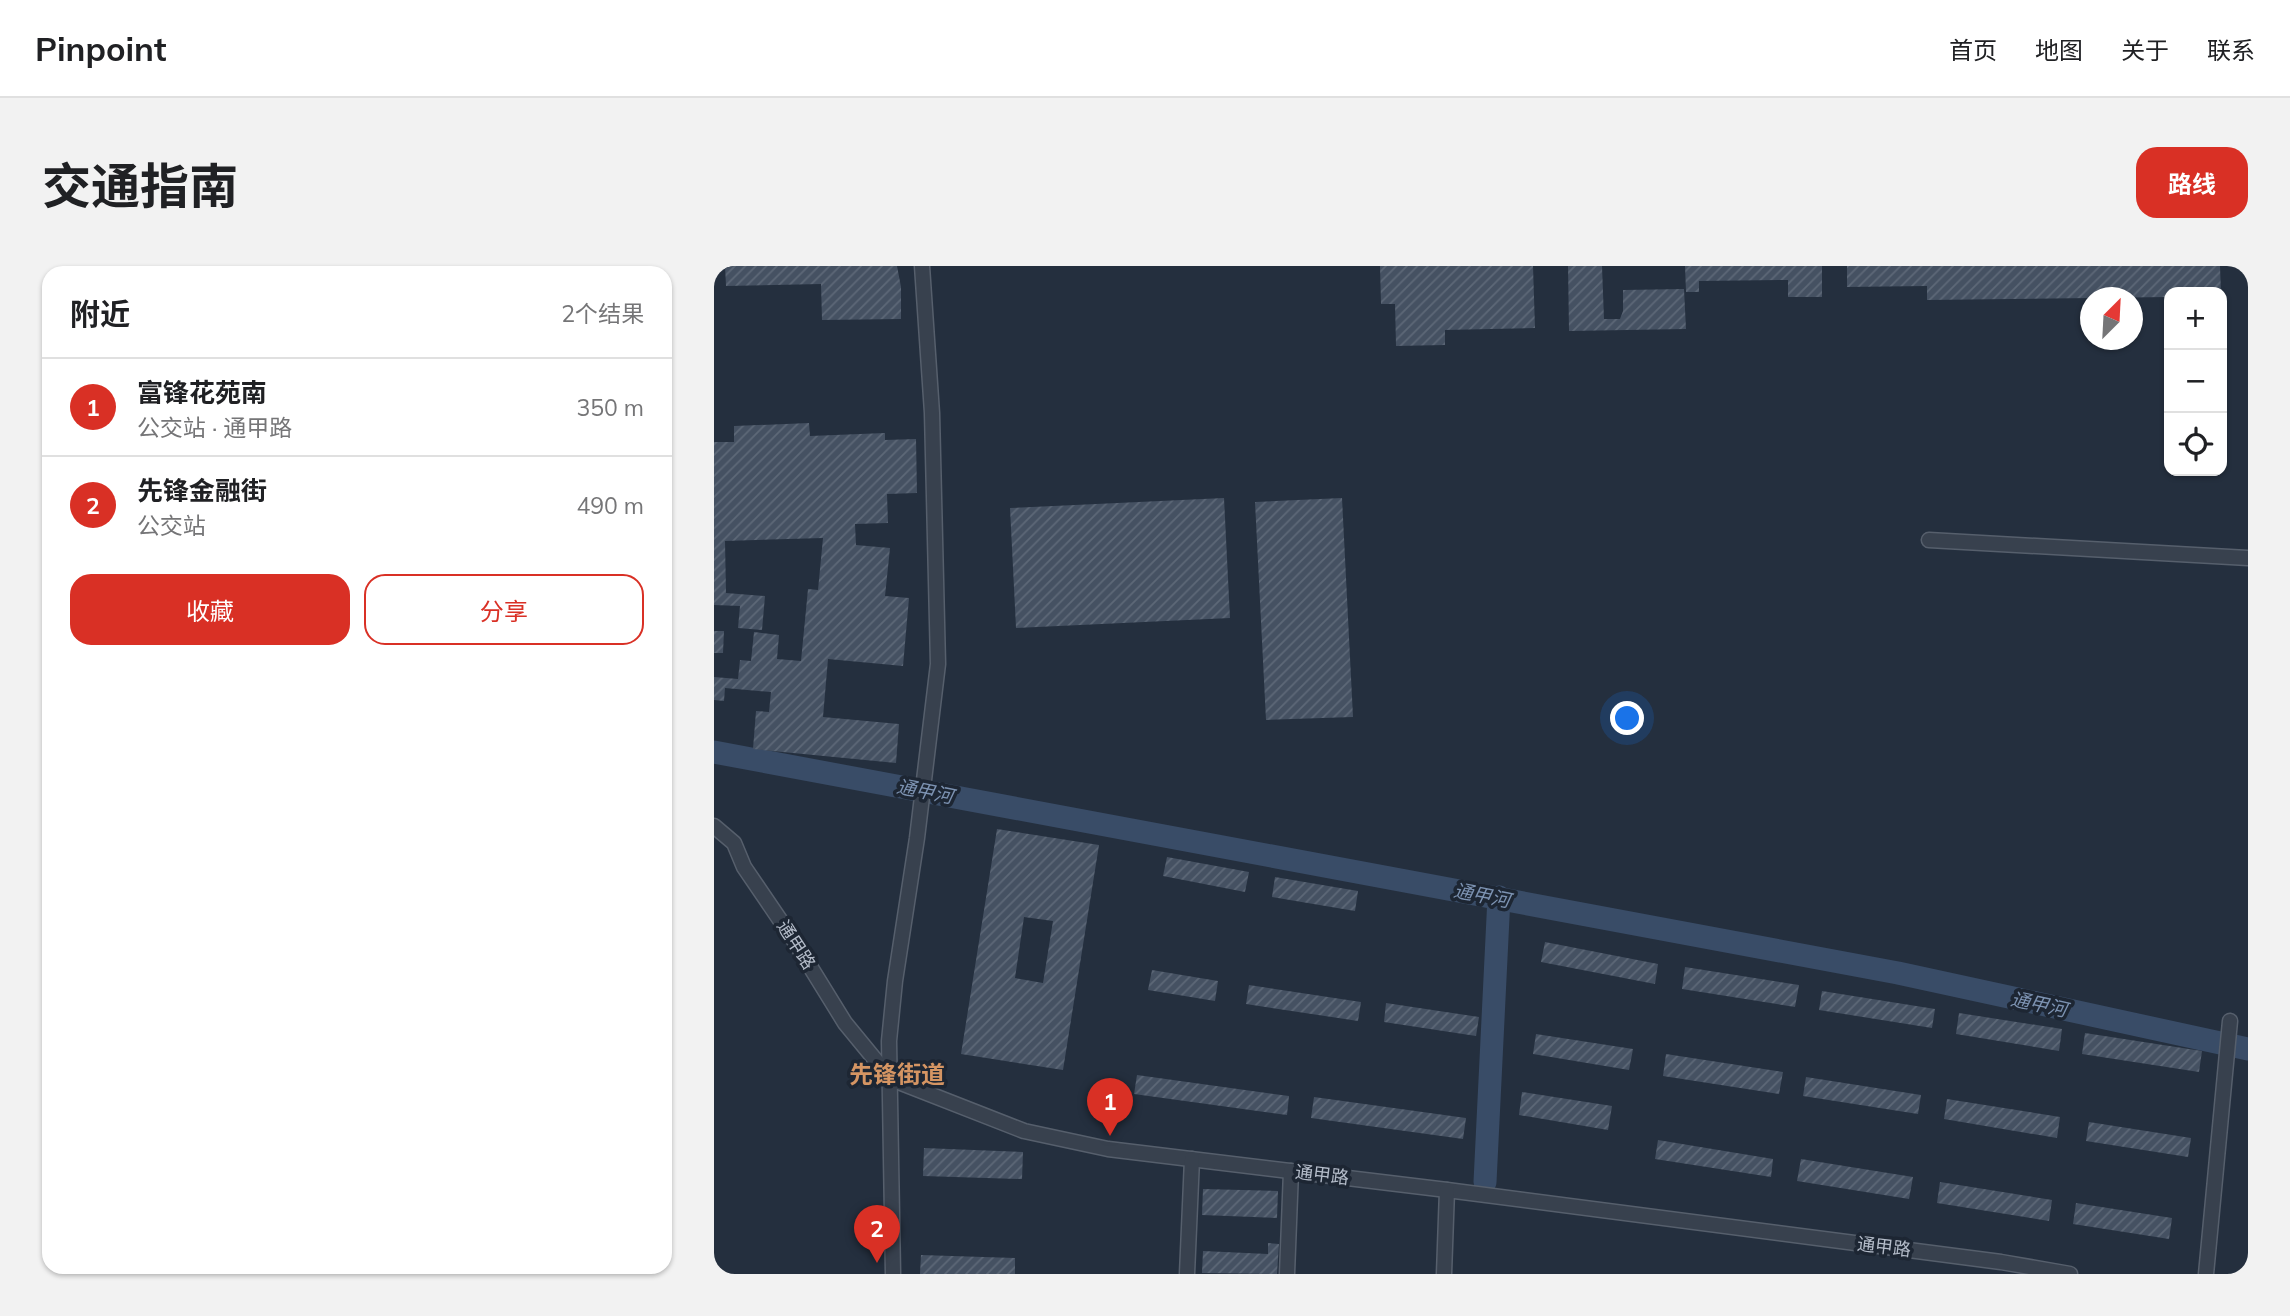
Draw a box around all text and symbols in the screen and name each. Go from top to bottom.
text: Pinpoint [35,28,167,69]
text: 首页 [1949,35,1997,65]
text: 地图 [2035,35,2083,65]
text: 关于 [2121,35,2169,65]
text: 联系 [2207,35,2255,65]
button: 路线 [2136,147,2248,218]
text: 交通指南 [42,155,238,216]
north arrow [2080,287,2143,350]
map controls [2164,287,2227,476]
button: + [2164,287,2227,350]
text: 附近 [70,295,130,333]
text: 2个结果 [561,299,644,328]
button: − [2164,350,2227,413]
text: 富锋花苑南 [137,376,267,409]
text: 1 [86,393,100,422]
text: 350 m [576,393,644,422]
text: 公交站 · 通甲路 [137,413,292,442]
button: locate [2164,413,2227,476]
text: 先锋金融街 [137,474,267,507]
text: 2 [86,491,100,520]
text: 490 m [576,491,644,520]
text: 公交站 [137,511,206,540]
button: 收藏 [70,574,350,645]
button: 分享 [364,574,644,645]
your location [1610,701,1644,735]
water label: 通甲河 [895,774,959,809]
water label: 通甲河 [1452,878,1516,913]
street label: 通甲路 [772,916,821,974]
water label: 通甲河 [2009,986,2073,1022]
district label: 先锋街道 [849,1059,945,1089]
pin: 1 [1087,1078,1133,1136]
street label: 通甲路 [1294,1160,1350,1189]
pin: 2 [854,1205,900,1263]
street label: 通甲路 [1856,1232,1912,1261]

